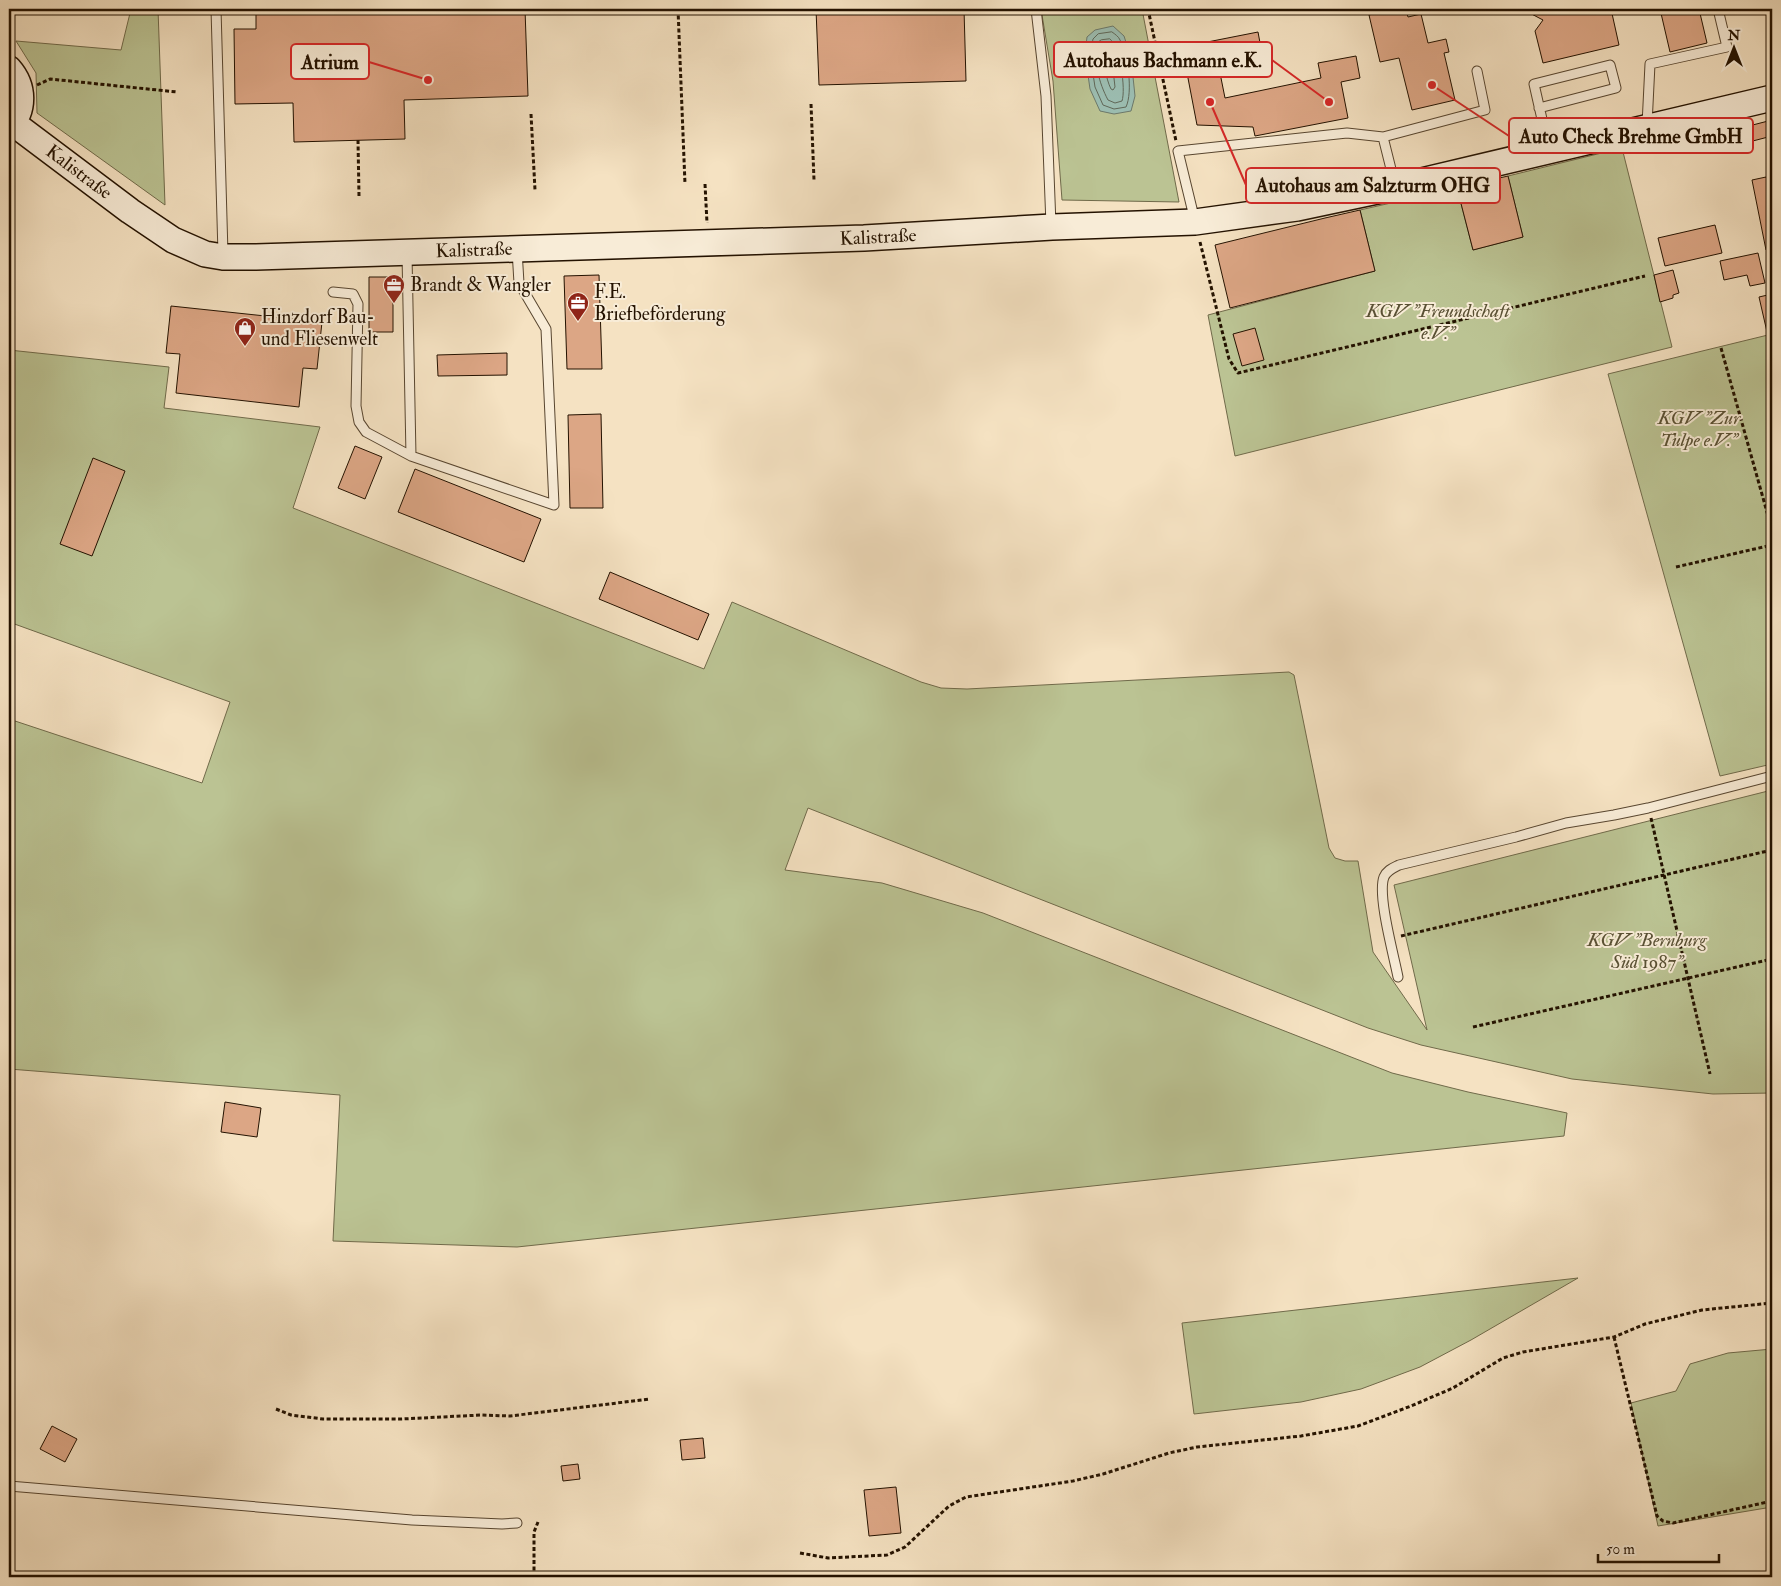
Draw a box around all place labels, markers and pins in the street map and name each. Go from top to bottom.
callout: Autohaus Bachmann e.K. [1054,42,1272,77]
callout: Atrium [291,44,369,79]
callout: Auto Check Brehme GmbH [1509,118,1753,153]
callout: Autohaus am Salzturm OHG [1246,168,1500,203]
office icon: Brandt & Wangler [382,273,406,304]
place label: Brandt & Wangler [410,273,551,297]
place label: F.E. Briefbeförderung [594,280,726,326]
office icon: F.E. Briefbeförderung [566,291,590,322]
place label: Hinzdorf Bau- und Fliesenwelt [261,305,378,351]
shop icon: Hinzdorf Bau- und Fliesenwelt [233,316,257,347]

